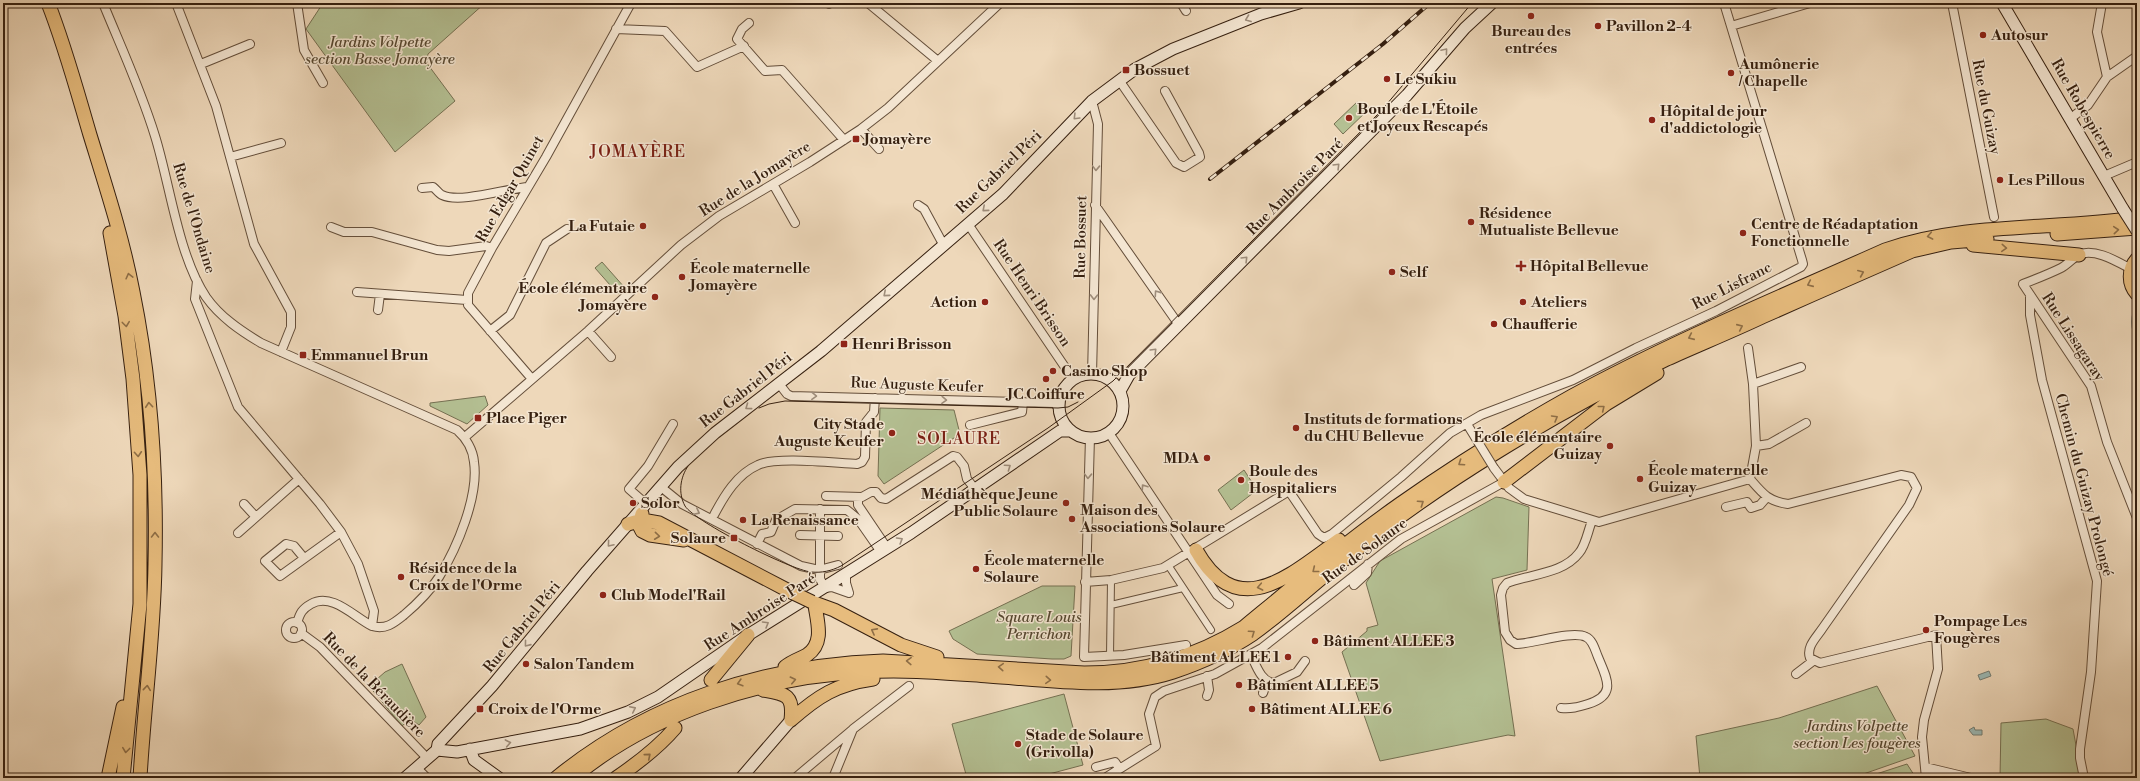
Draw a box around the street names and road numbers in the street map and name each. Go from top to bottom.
street label: Rue Robespierre [2047,55,2119,163]
street label: Rue du Guizay [1967,58,2005,157]
street label: Rue Gabriel Péri [952,126,1046,218]
street label: Rue Edgar Quinet [472,131,549,246]
street label: Rue Ambroise Paré [1243,135,1347,239]
street label: Rue de la Jomayère [696,137,814,221]
street label: Rue de l'Ondaine [168,160,220,276]
street label: Rue Bossuet [1071,195,1091,279]
street label: Rue Henri Brisson [989,236,1075,350]
street label: Rue Lisfranc [1689,258,1775,314]
street label: Rue Lissagaray [2037,289,2109,385]
street label: Rue Gabriel Péri [696,348,796,432]
street label: Rue Auguste Keufer [850,373,984,397]
street label: Chemin du Guizay Prolongé [2050,391,2118,579]
street label: Rue de Solaure [1319,514,1411,588]
street label: Rue Ambroise Paré [701,569,819,655]
street label: Rue Gabriel Péri [479,577,565,677]
street label: Rue de la Béraudière [319,628,429,742]

